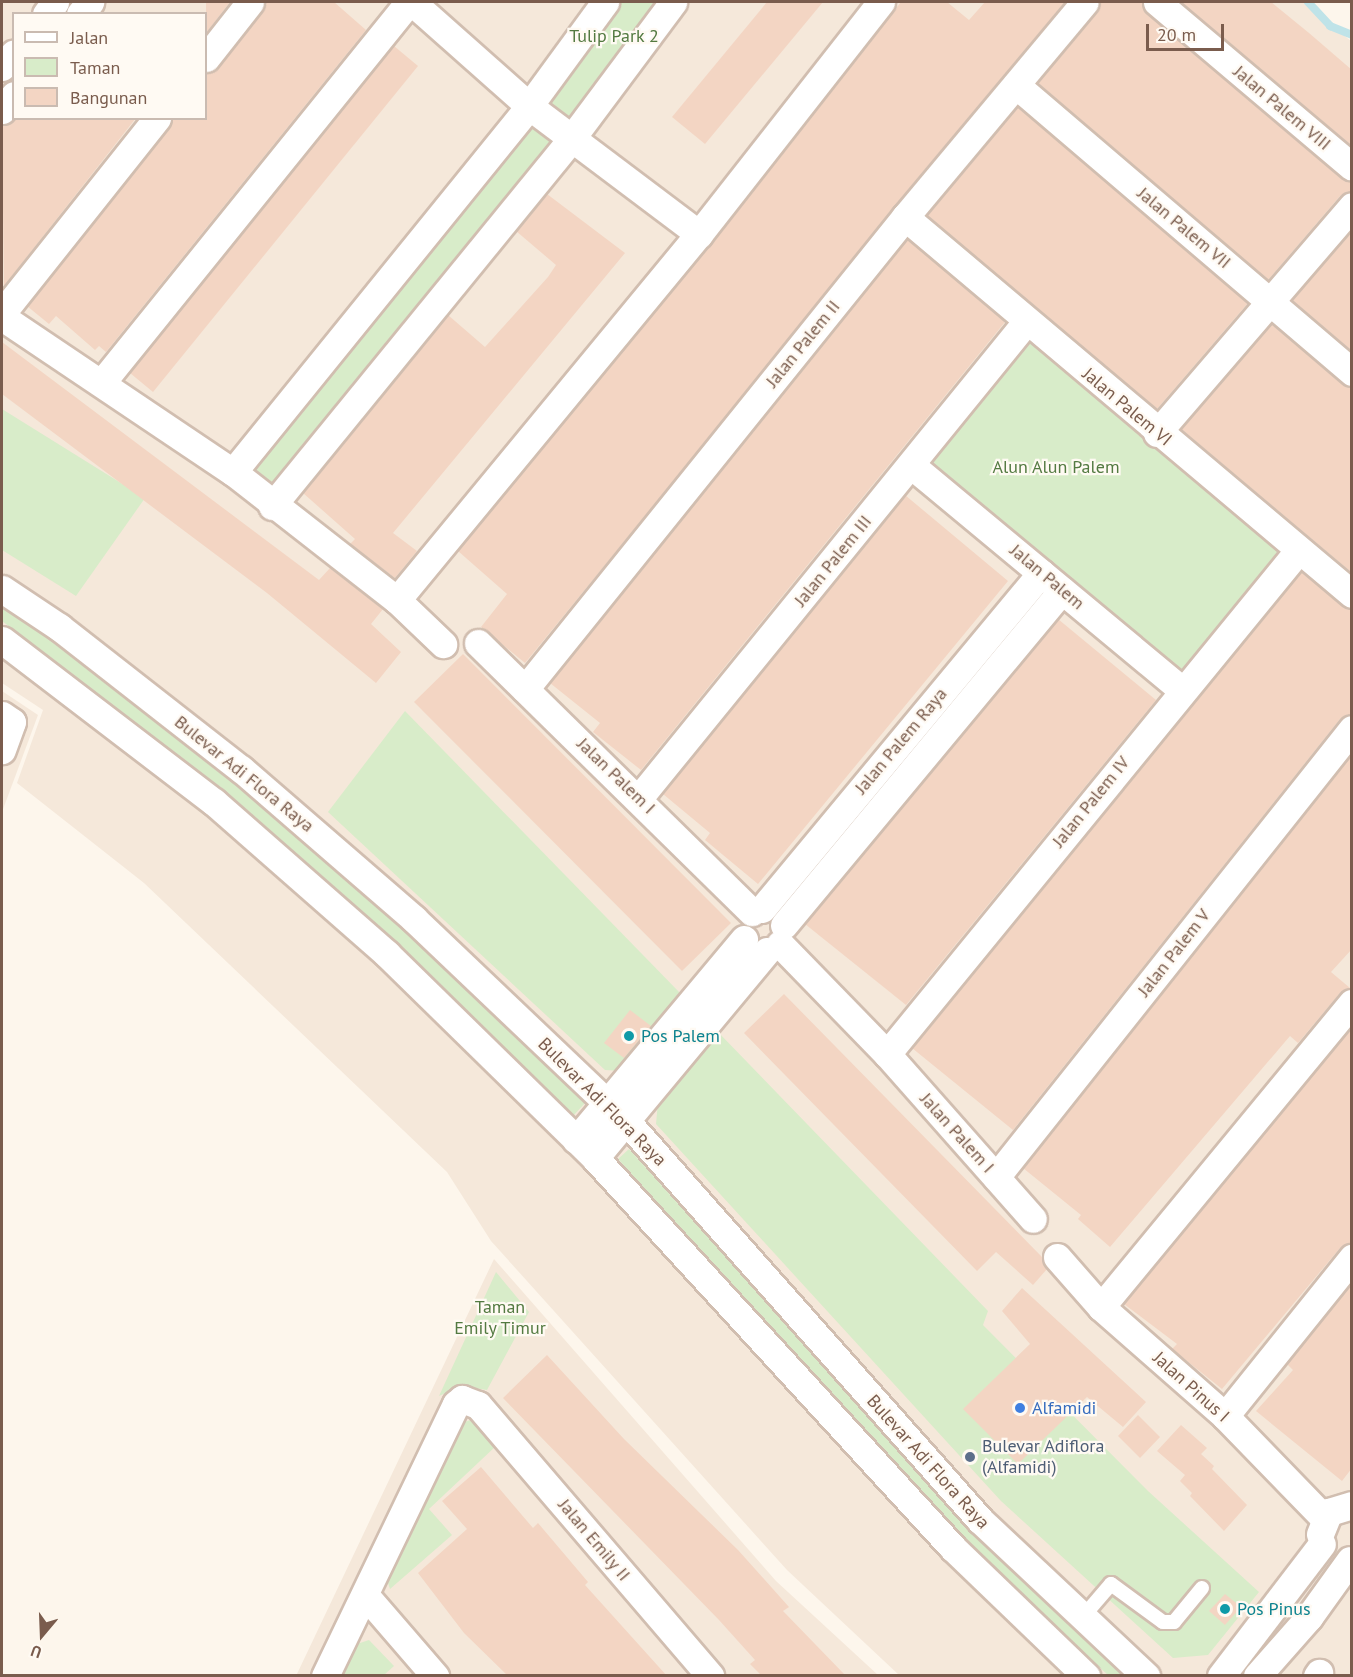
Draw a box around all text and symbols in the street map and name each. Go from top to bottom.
legend [12,12,207,120]
scale bar [1149,12,1227,50]
text: 20 m [1157,23,1196,46]
park label: Tulip Park 2 [569,25,659,47]
text: Jalan [70,26,108,49]
text: Taman [70,56,120,79]
street label: Jalan Palem VIII [1229,61,1335,155]
text: Bangunan [70,86,147,109]
street label: Jalan Palem VII [1133,182,1235,274]
street label: Jalan Palem II [761,296,845,392]
street label: Jalan Palem VI [1078,363,1176,451]
park label: Alun Alun Palem [992,456,1120,478]
street label: Jalan Palem III [790,511,876,611]
street label: Jalan Palem [1005,540,1089,614]
street label: Jalan Palem Raya [850,684,952,798]
street label: Bulevar Adi Flora Raya [170,711,318,837]
street label: Jalan Palem I [572,733,660,819]
street label: Jalan Palem IV [1048,752,1134,852]
street label: Jalan Palem V [1133,905,1215,1001]
place label: Pos Palem [641,1025,720,1047]
marker: Pos Palem [622,1029,636,1043]
street label: Bulevar Adi Flora Raya [533,1033,671,1171]
street label: Jalan Palem I [915,1088,999,1178]
park label: Taman Emily Timur [454,1297,546,1340]
street label: Jalan Pinus I [1148,1347,1234,1427]
street label: Bulevar Adi Flora Raya [862,1390,994,1534]
place label: Alfamidi [1032,1397,1096,1419]
marker: Alfamidi [1013,1401,1027,1415]
place label: Bulevar Adiflora (Alfamidi) [982,1436,1105,1478]
marker: Bulevar Adiflora (Alfamidi) [963,1450,977,1464]
street label: Jalan Emily II [553,1494,635,1586]
place label: Pos Pinus [1237,1598,1310,1620]
marker: Pos Pinus [1218,1602,1232,1616]
north arrow [12,1605,72,1665]
text: U [28,1641,44,1663]

